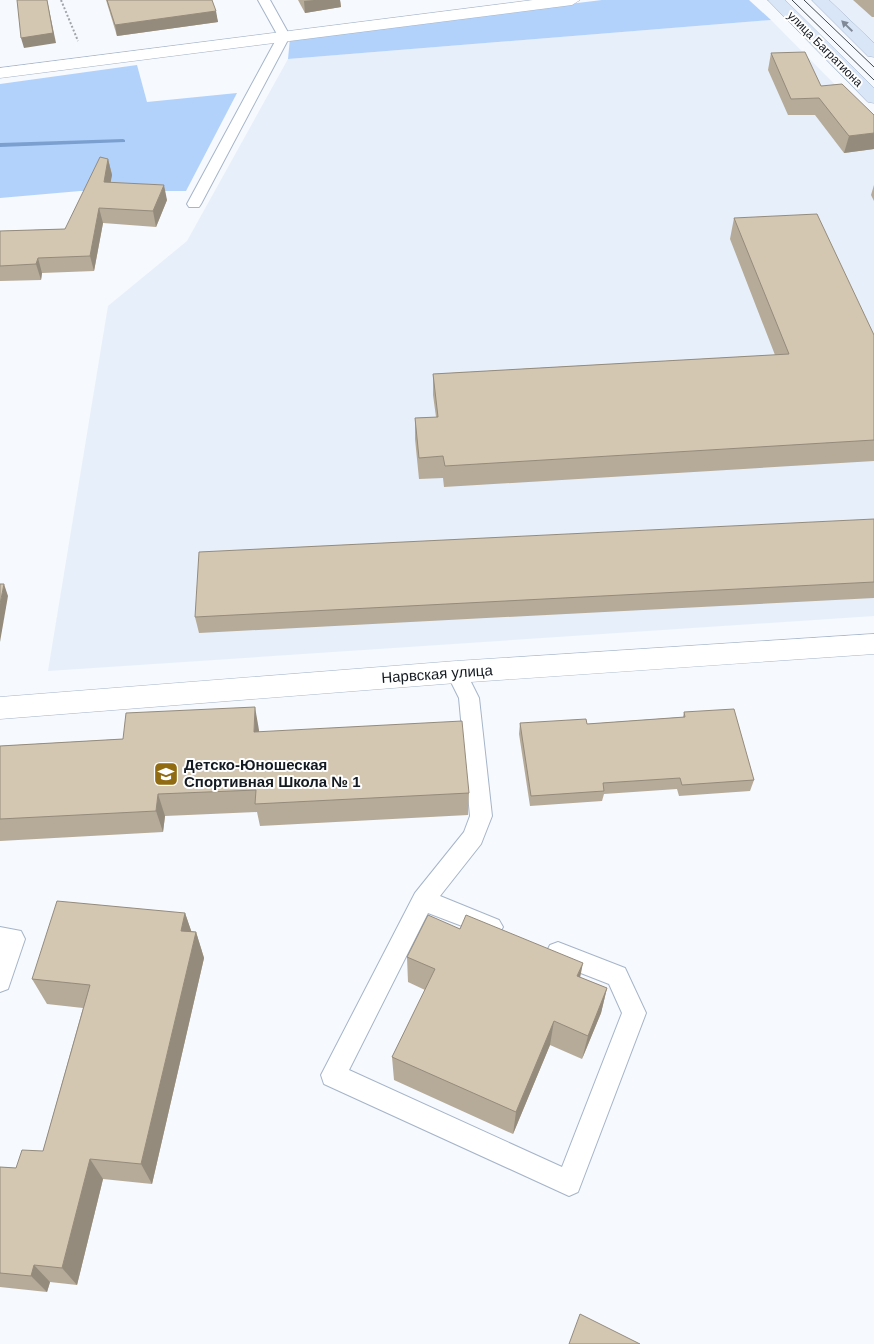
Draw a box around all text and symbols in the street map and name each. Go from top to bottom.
street label: улица Багратиона [785,9,866,90]
one-way arrow [841,20,853,32]
street label: Нарвская улица [381,661,494,686]
place label: Детско-Юношеская Спортивная Школа № 1 [184,756,361,790]
school or university icon: Детско-Юношеская Спортивная Школа № 1 [153,761,179,787]

